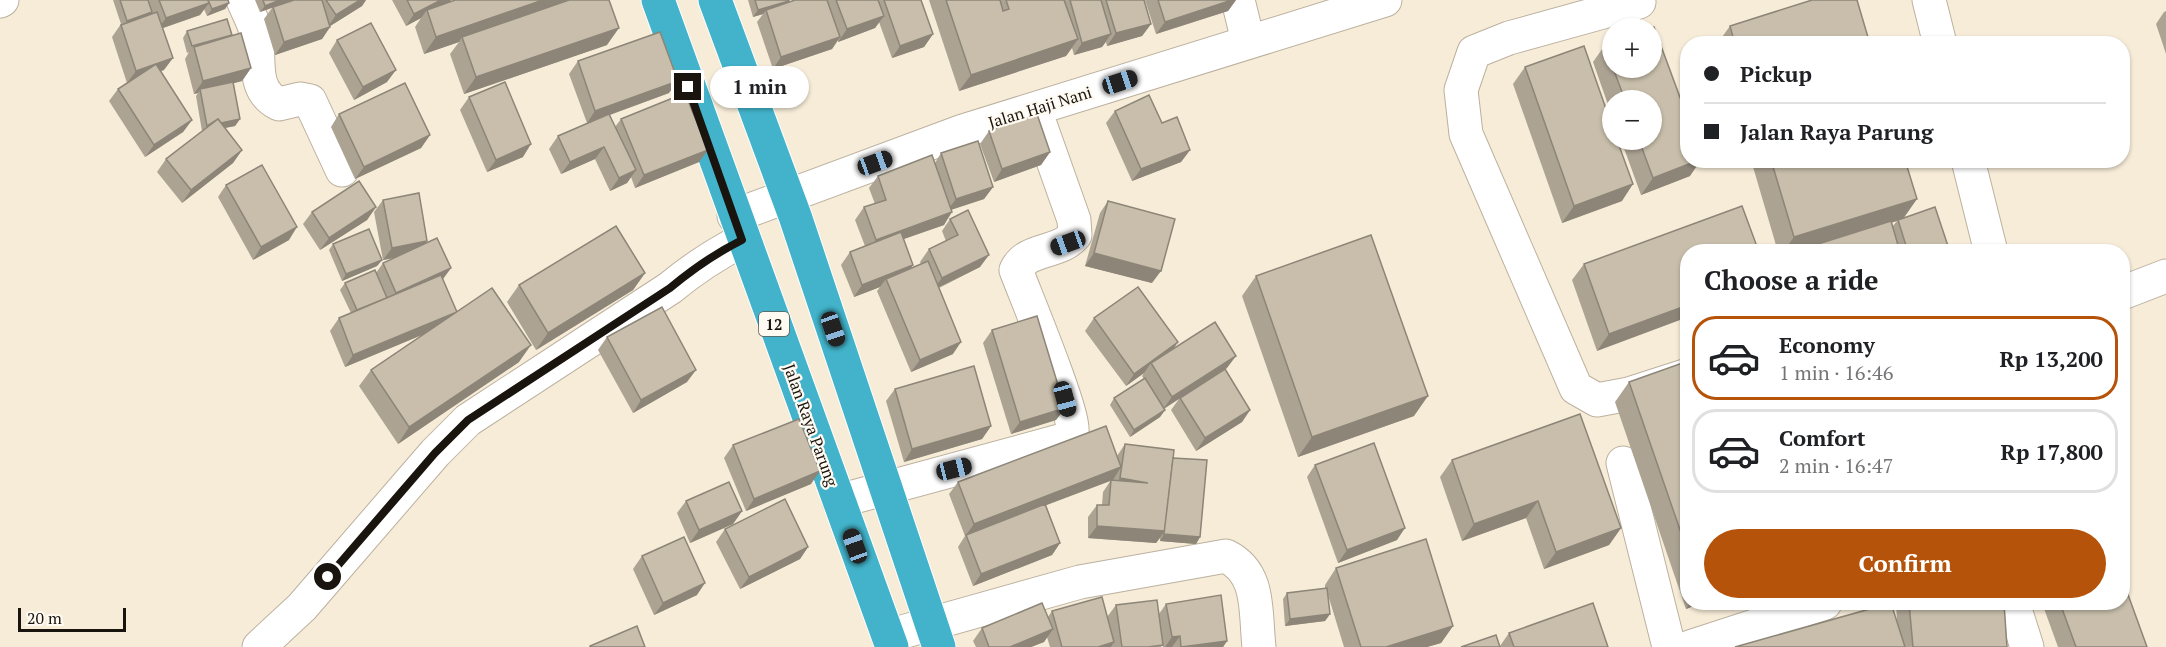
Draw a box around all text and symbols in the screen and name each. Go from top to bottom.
map controls [1602,18,1662,150]
button: + [1602,18,1662,78]
text: Pickup [1740,59,1812,88]
callout: 1 min [709,66,808,108]
car [1100,68,1140,96]
route end [674,73,701,100]
text: 1 min [732,73,787,100]
street label: Jalan Haji Nani [986,81,1095,133]
button: − [1602,90,1662,150]
text: Jalan Raya Parung [1740,117,1933,146]
car [855,148,895,178]
car [1048,228,1088,258]
text: Choose a ride [1704,262,1879,298]
car [819,309,847,349]
road number: 12 [759,312,789,336]
text: Economy [1779,330,1875,359]
icon: car [1707,331,1761,385]
text: Rp 13,200 [1999,344,2103,373]
text: 1 min · 16:46 [1779,359,1893,386]
street label: Jalan Raya Parung [779,361,844,490]
car [1052,379,1078,419]
text: Comfort [1779,423,1865,452]
icon: car [1707,424,1761,478]
text: Rp 17,800 [2001,437,2103,466]
text: 2 min · 16:47 [1779,452,1893,479]
car [934,456,974,482]
car [840,526,870,566]
button: Confirm [1704,529,2106,598]
route start [314,563,341,590]
scale bar [18,605,126,632]
text: 20 m [27,607,62,629]

